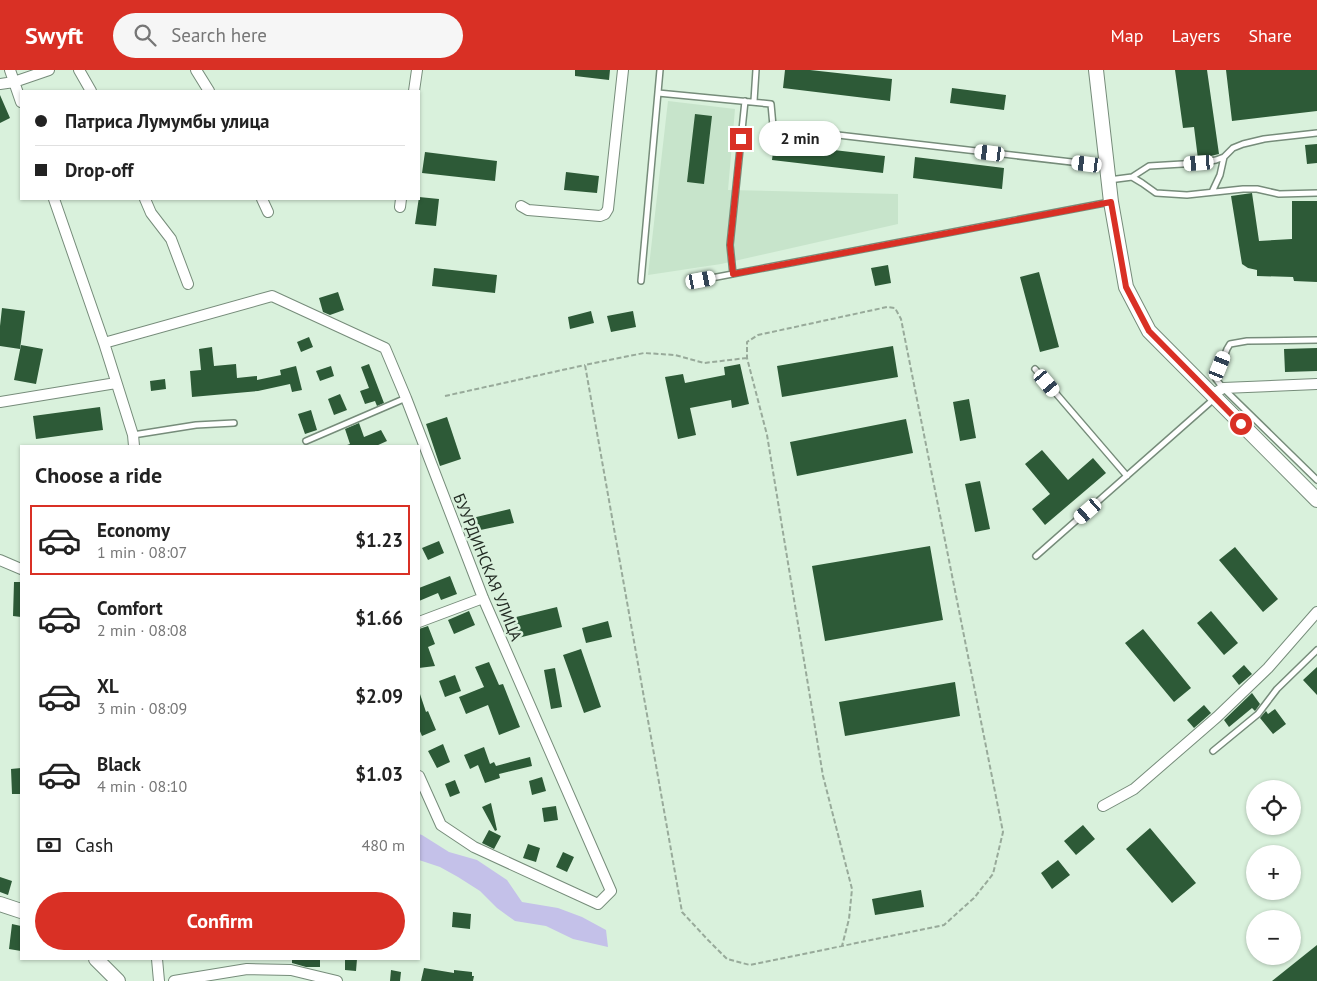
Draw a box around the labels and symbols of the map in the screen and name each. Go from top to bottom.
callout: 2 min [758,122,841,156]
route end [730,128,752,150]
car [974,144,1005,162]
car [1183,154,1214,172]
car [1071,155,1102,173]
car [684,270,717,290]
car [1207,349,1232,383]
car [1031,367,1062,399]
route start [1230,413,1252,435]
street label: БУУРДИНСКАЯ УЛИЦА [449,490,527,644]
car [1071,495,1104,527]

